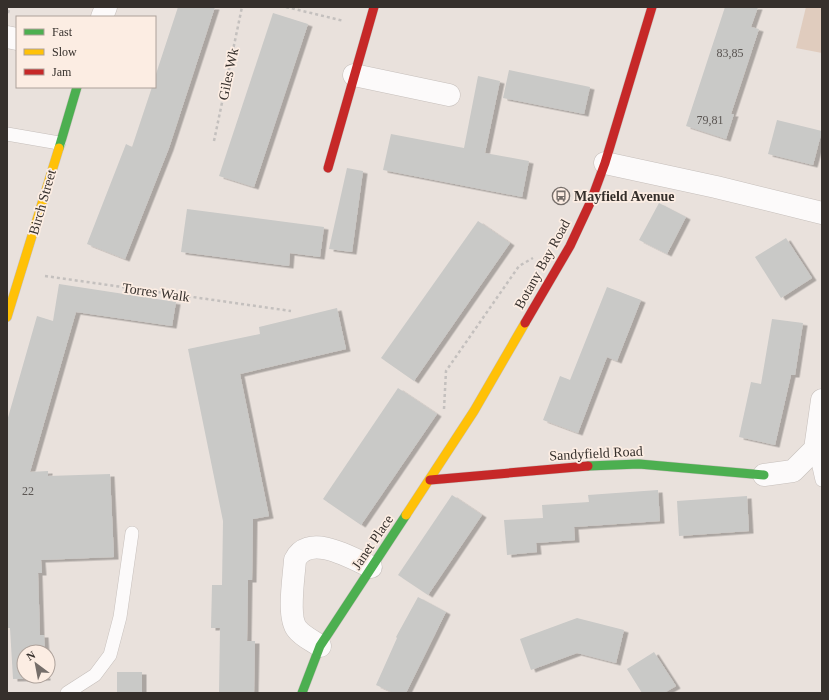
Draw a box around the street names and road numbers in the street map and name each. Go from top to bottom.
street label: Giles Wk [216,47,241,102]
street label: Birch Street [26,168,59,237]
street label: Botany Bay Road [512,217,573,311]
street label: Torres Walk [121,280,191,305]
street label: Sandyfield Road [549,444,643,463]
street label: Janet Place [349,512,396,572]

